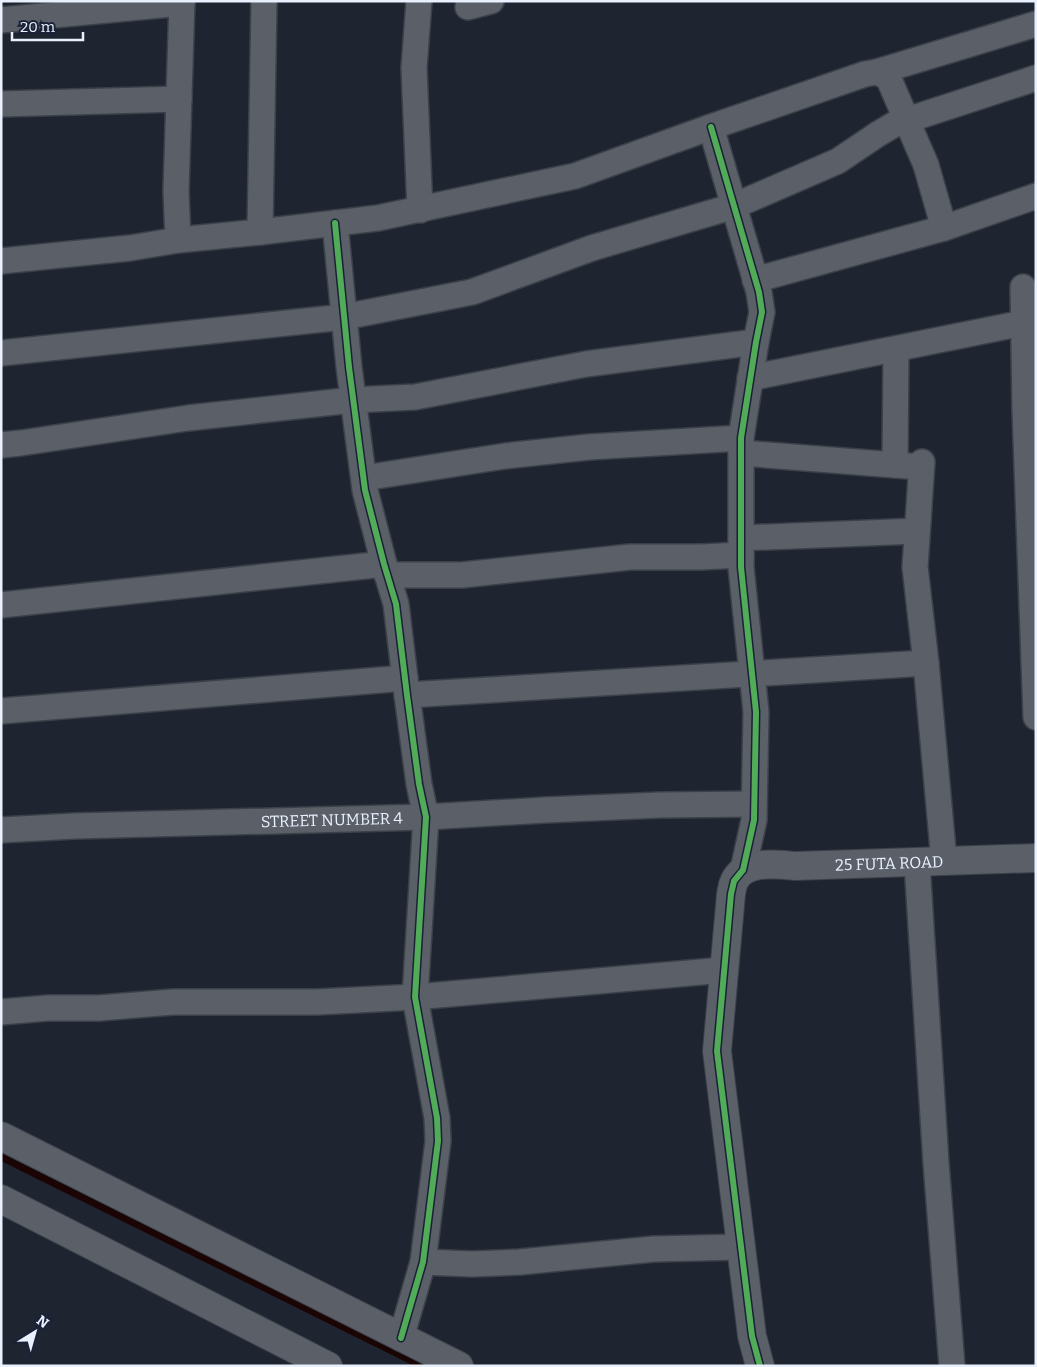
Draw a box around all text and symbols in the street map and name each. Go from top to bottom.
scale bar [12,10,84,42]
text: 20 m [20,18,56,36]
street label: STREET NUMBER 4 [261,808,404,831]
street label: 25 FUTA ROAD [835,852,944,874]
north arrow [10,1307,60,1357]
text: N [33,1312,52,1332]

